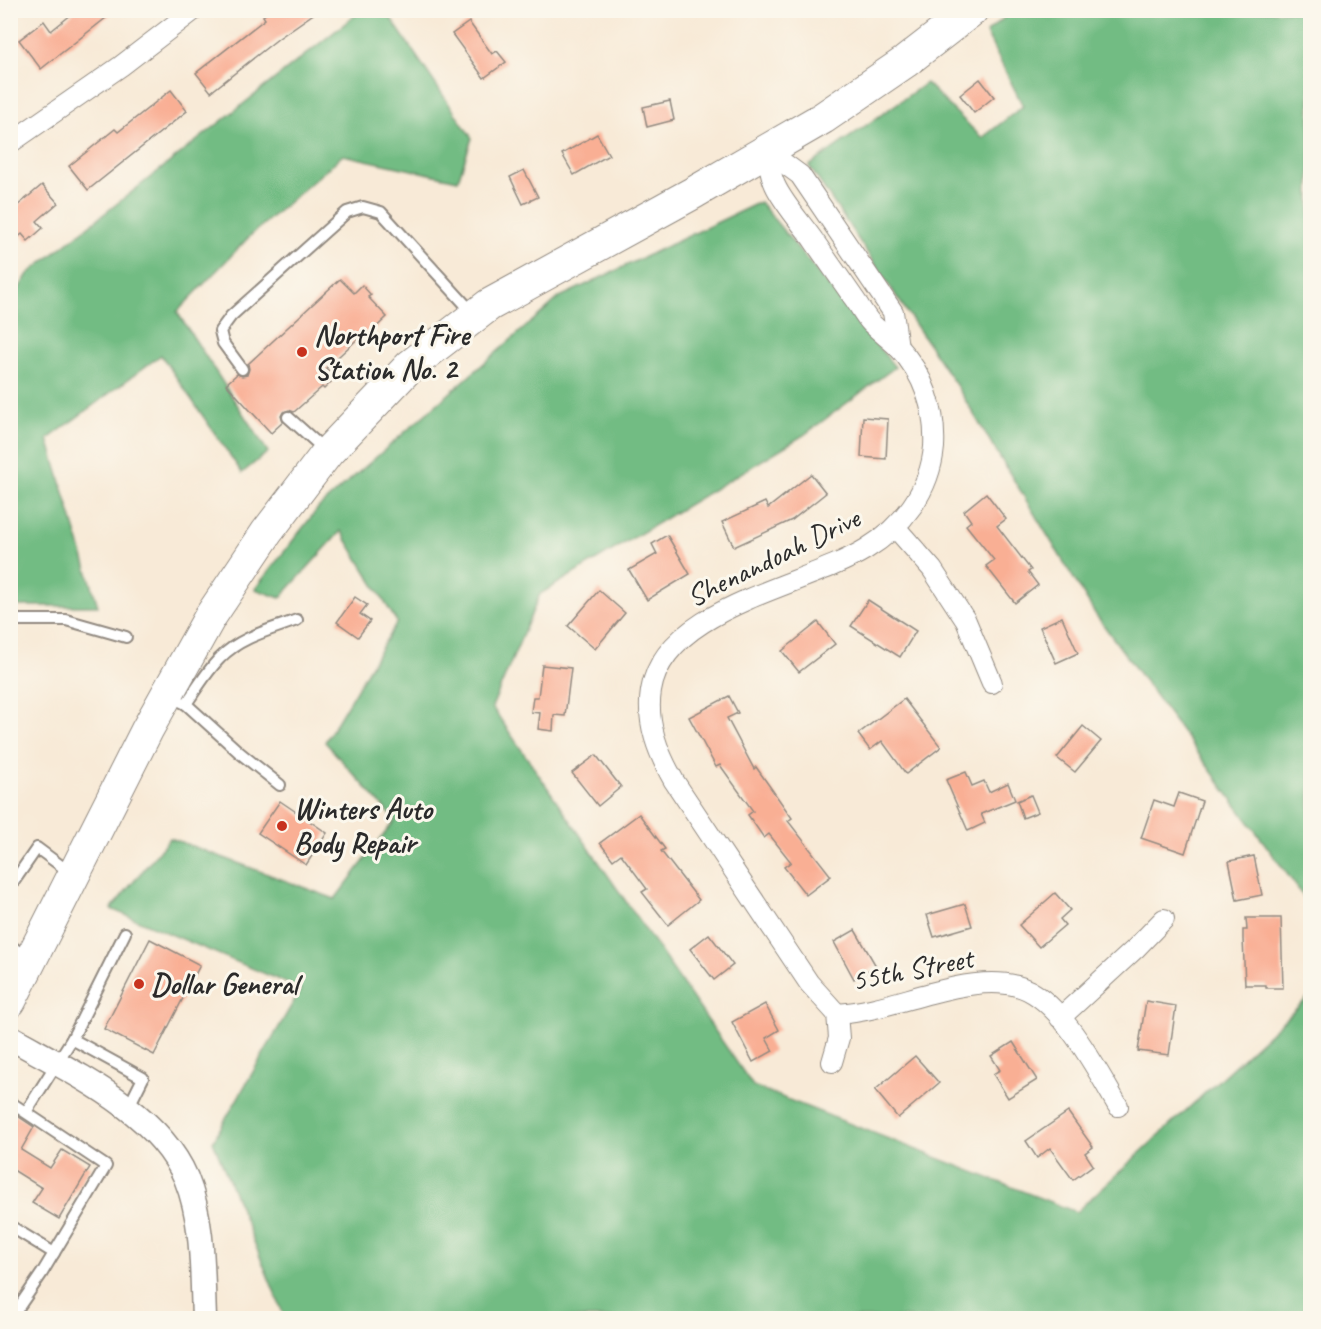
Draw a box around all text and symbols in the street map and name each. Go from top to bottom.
place label: Northport Fire Station No. 2 [314,316,472,388]
marker: Northport Fire Station No. 2 [295,345,309,359]
street label: Shenandoah Drive [680,498,868,615]
place label: Winters Auto Body Repair [294,790,434,863]
marker: Winters Auto Body Repair [275,819,289,833]
street label: 55th Street [848,938,979,999]
place label: Dollar General [151,965,304,1003]
marker: Dollar General [132,977,146,991]

